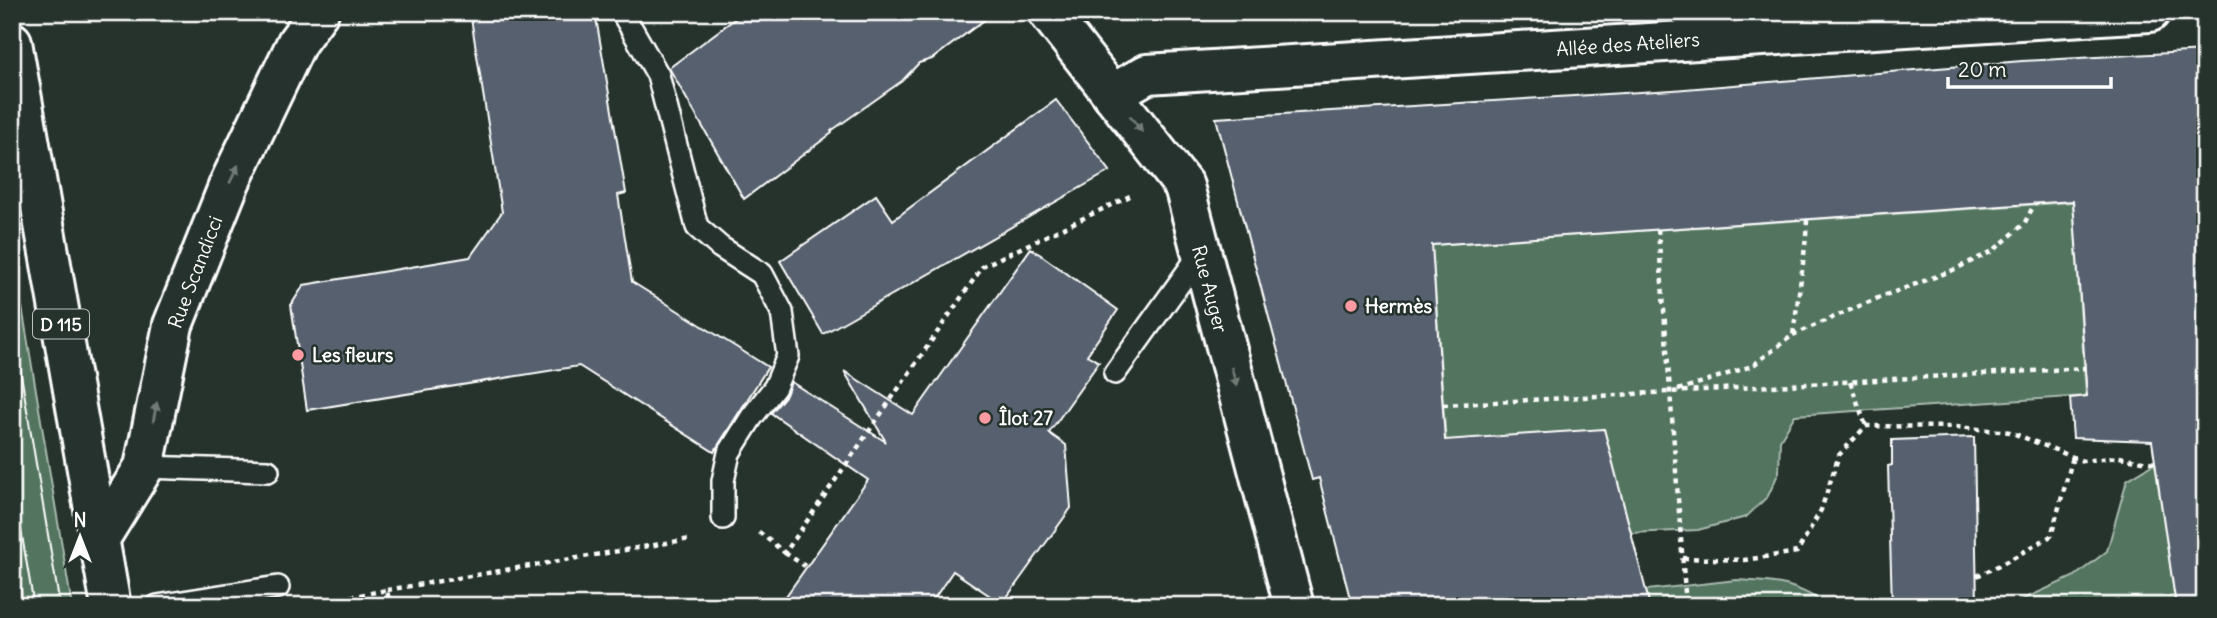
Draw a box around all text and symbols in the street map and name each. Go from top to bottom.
street label: Allée des Ateliers [1555,27,1701,61]
scale bar [1948,46,2110,90]
text: 20 m [1958,56,2007,83]
one-way arrow [1128,114,1143,132]
one-way arrow [228,164,240,184]
street label: Rue Scandicci [163,212,227,332]
street label: Rue Auger [1187,243,1233,336]
place label: Hermès [1365,294,1432,318]
marker: Hermès [1343,298,1359,314]
road number: D 115 [33,310,89,338]
place label: Les fleurs [312,343,394,367]
marker: Les fleurs [290,347,306,363]
one-way arrow [1229,367,1239,388]
one-way arrow [150,401,161,423]
place label: Îlot 27 [999,405,1053,430]
marker: Îlot 27 [977,410,993,426]
north arrow [46,503,116,572]
text: N [73,508,87,532]

